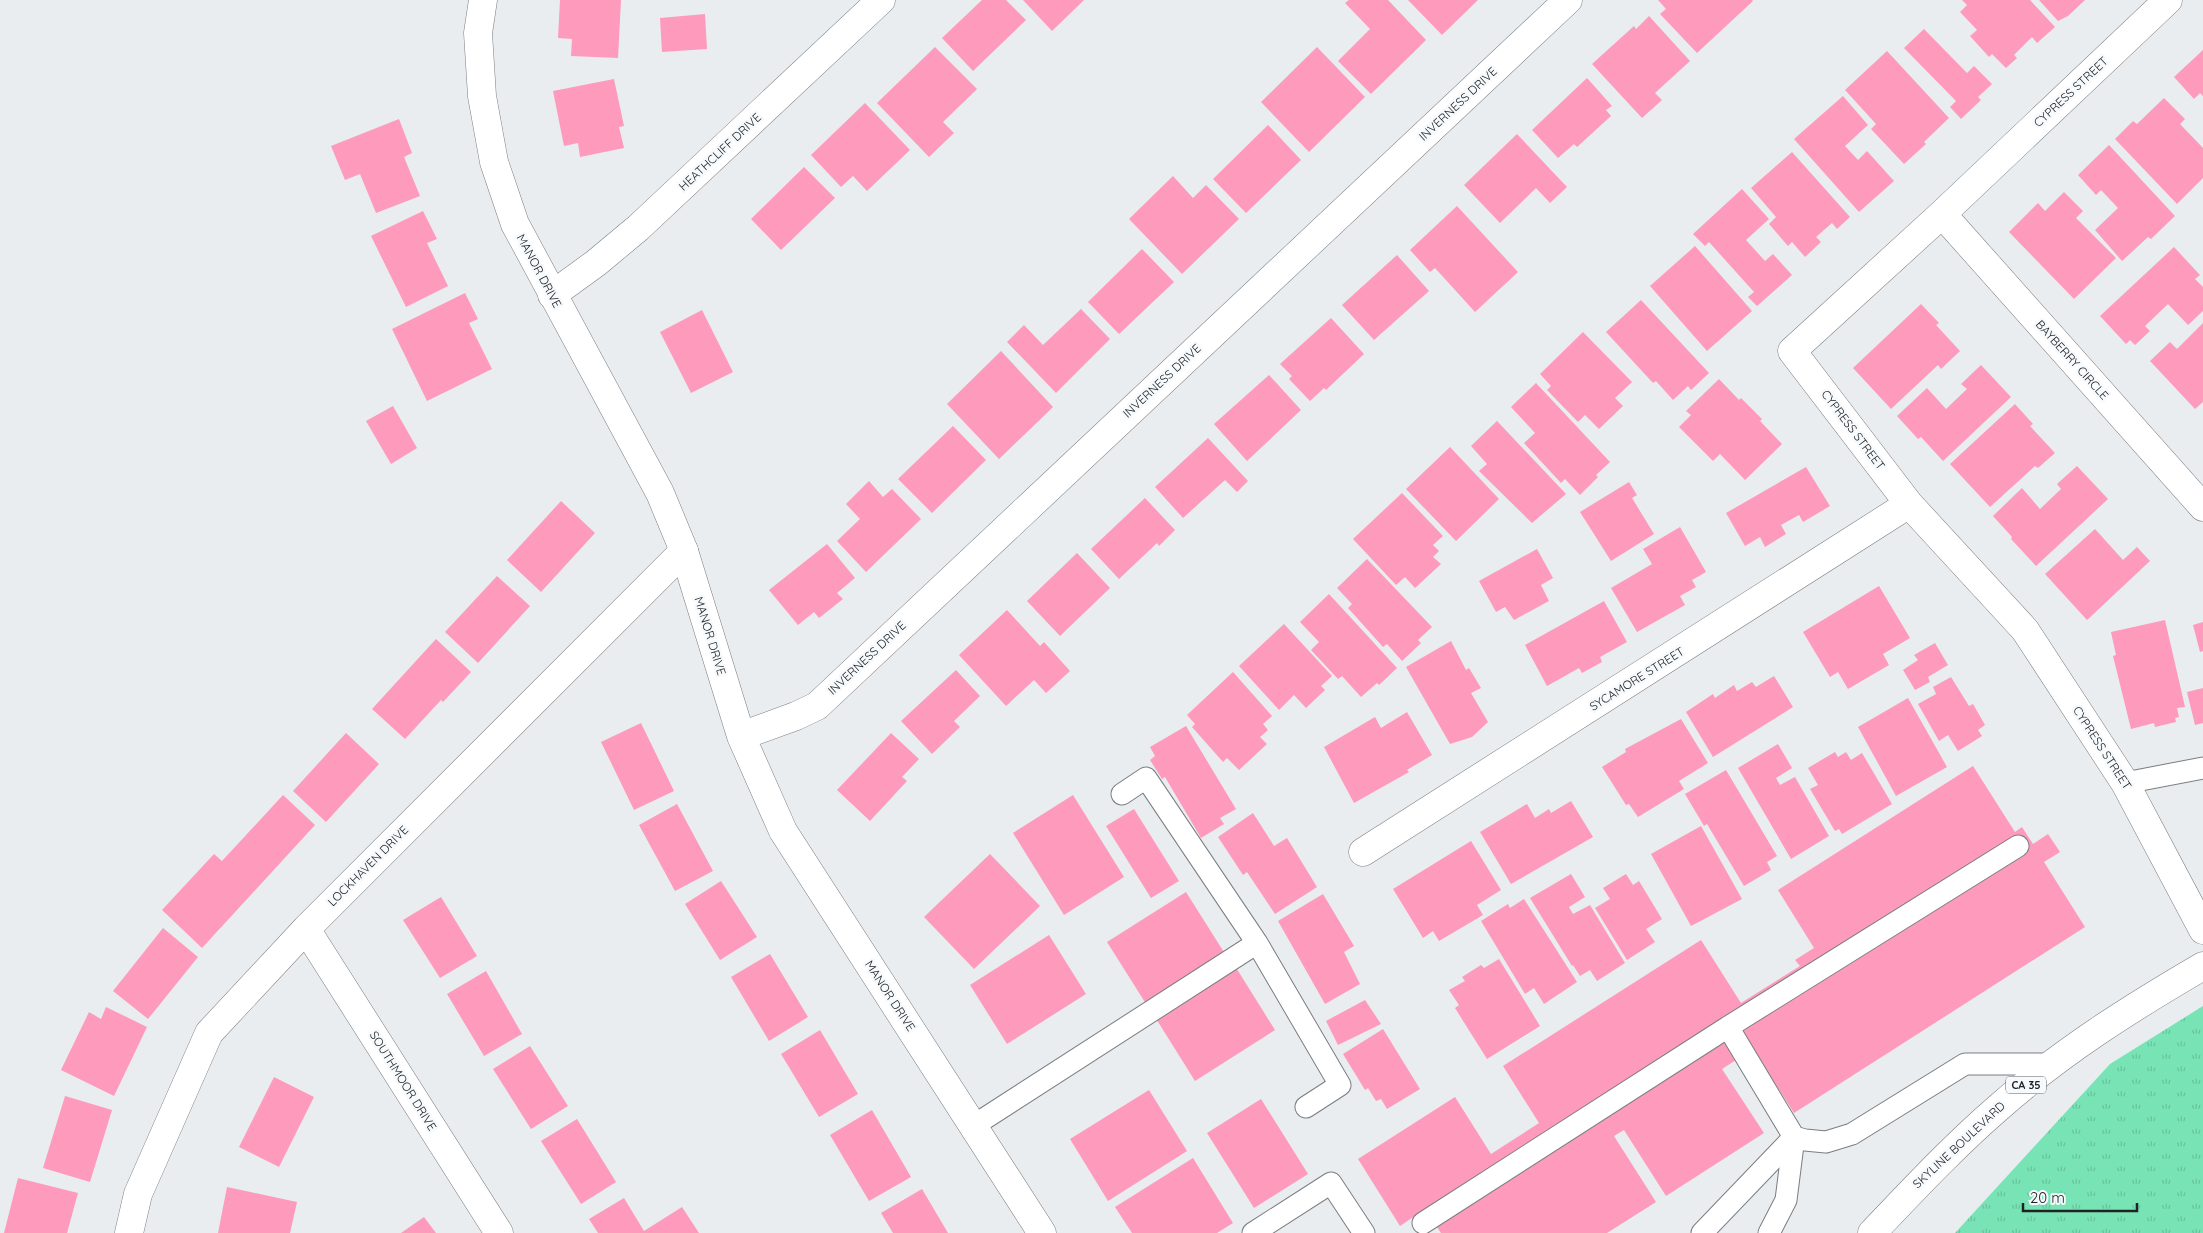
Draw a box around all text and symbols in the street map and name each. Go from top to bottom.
street label: CYPRESS STREET [2030,53,2111,130]
street label: INVERNESS DRIVE [1415,63,1500,144]
street label: HEATHCLIFF DRIVE [675,110,764,194]
street label: MANOR DRIVE [514,231,565,310]
street label: BAYBERRY CIRCLE [2033,317,2112,403]
street label: INVERNESS DRIVE [1119,340,1204,421]
street label: CYPRESS STREET [1818,387,1888,473]
street label: MANOR DRIVE [691,595,730,677]
street label: INVERNESS DRIVE [824,617,909,698]
street label: SYCAMORE STREET [1587,643,1687,714]
street label: CYPRESS STREET [2070,703,2135,792]
street label: LOCKHAVEN DRIVE [324,822,411,909]
street label: MANOR DRIVE [862,958,919,1034]
street label: SOUTHMOOR DRIVE [367,1028,440,1133]
road number: CA 35 [2006,1076,2046,1094]
street label: SKYLINE BOULEVARD [1909,1098,2008,1191]
scale bar [2023,1180,2137,1212]
text: 20 m [2030,1188,2065,1207]

